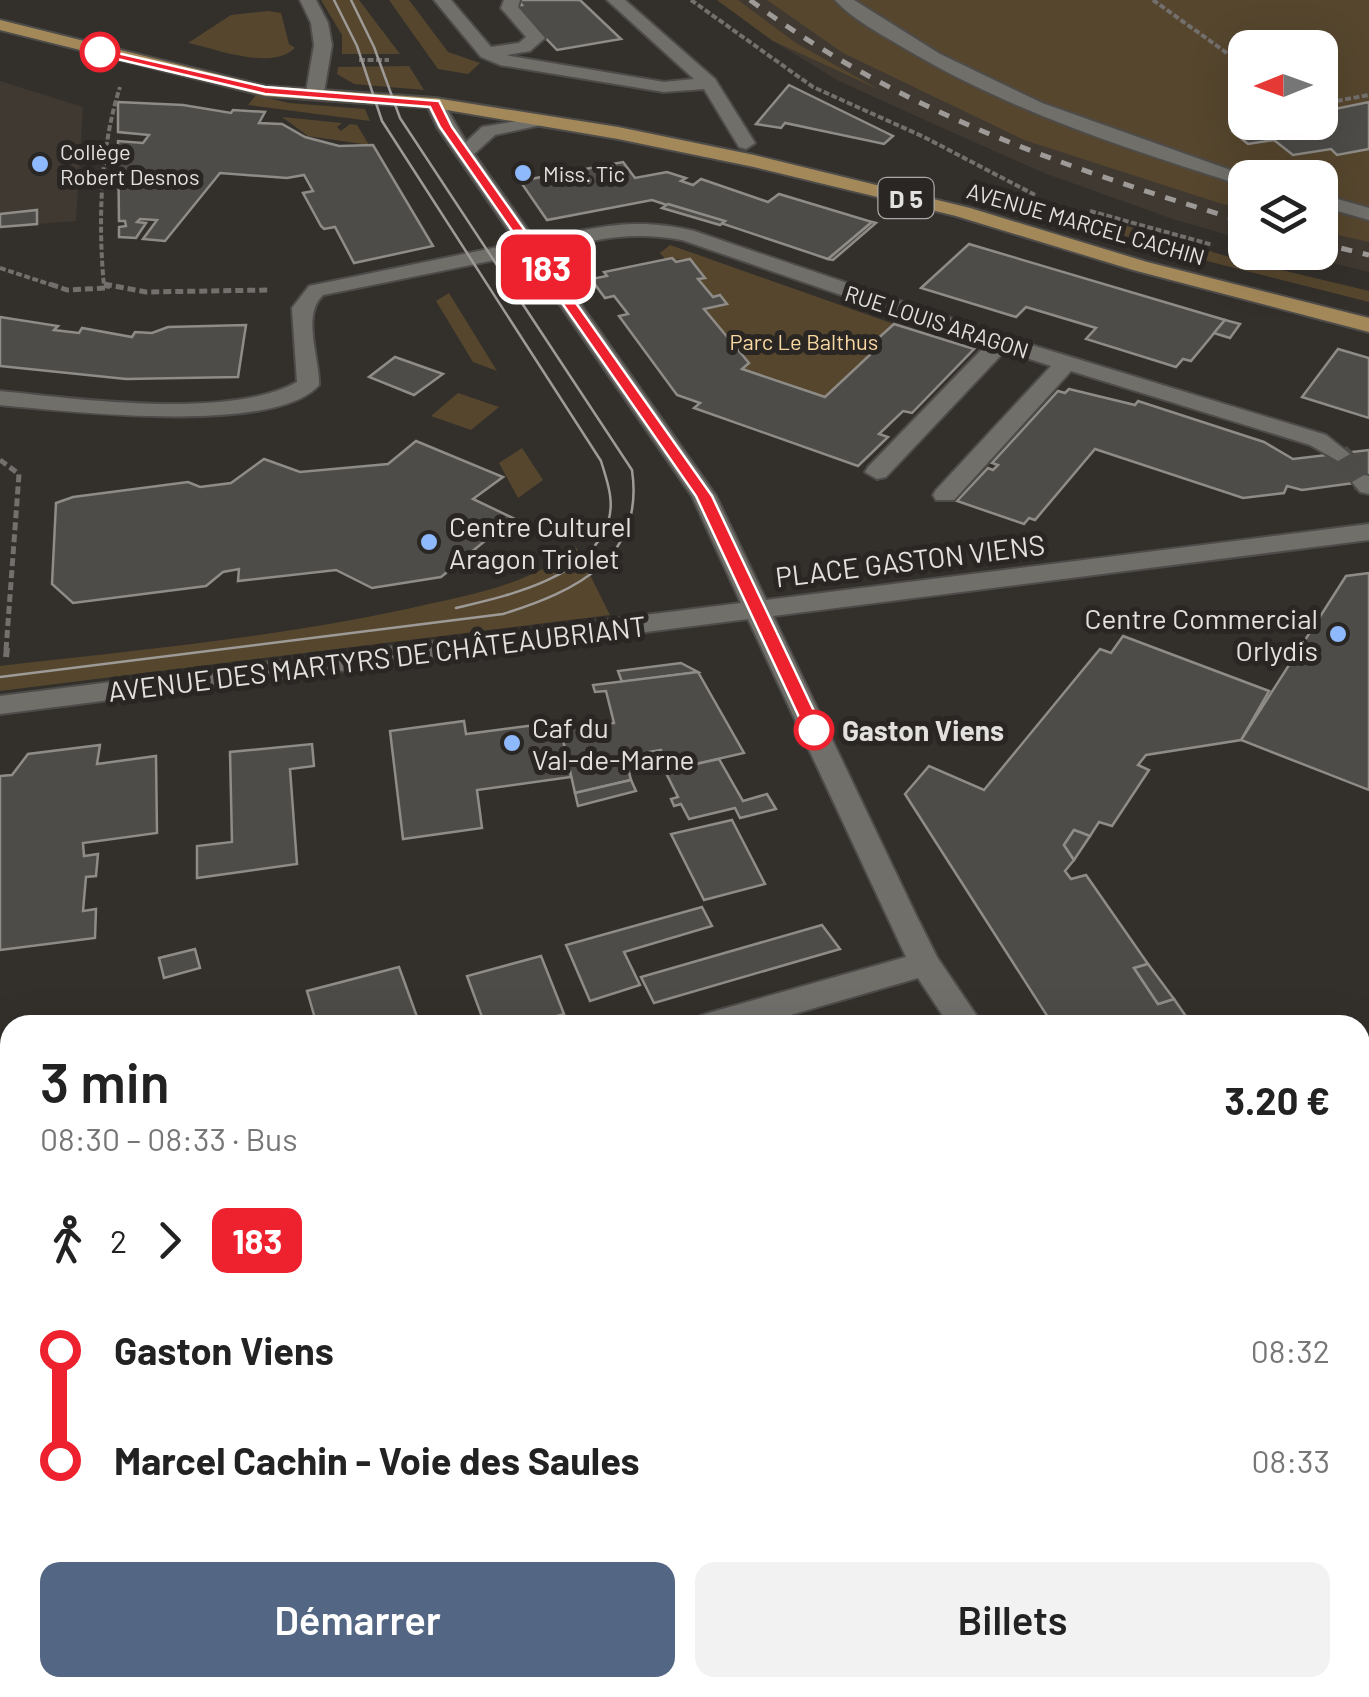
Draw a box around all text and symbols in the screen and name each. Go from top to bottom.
north arrow [1228,30,1338,140]
map controls [1228,30,1338,270]
unlabelled marker [81,33,119,71]
place label: Collège Robert Desnos [60,138,200,189]
marker: Collège Robert Desnos [29,153,51,175]
place label: Miss. Tic [543,160,625,186]
button: layers [1228,160,1338,270]
marker: Miss. Tic [512,162,534,184]
street label: AVENUE MARCEL CACHIN [964,177,1208,269]
road number: D 5 [878,178,934,218]
line badge: 183 [488,234,604,300]
text: 183 [521,246,571,288]
street label: RUE LOUIS ARAGON [842,279,1032,363]
park label: Parc Le Balthus [730,328,878,354]
place label: Centre Culturel Aragon Triolet [449,509,632,575]
street label: PLACE GASTON VIENS [773,527,1047,593]
marker: Centre Culturel Aragon Triolet [418,531,440,553]
place label: Centre Commercial Orlydis [1084,601,1318,667]
street label: AVENUE DES MARTYRS DE CHÂTEAUBRIANT [106,608,648,708]
marker: Centre Commercial Orlydis [1327,623,1349,645]
place label: Caf du Val-de-Marne [532,710,695,776]
marker: Gaston Viens [795,711,833,749]
place label: Gaston Viens [842,713,1004,747]
marker: Caf du Val-de-Marne [501,732,523,754]
text: 3 min [40,1048,170,1114]
text: 3.20 € [1225,1077,1330,1123]
text: 08:30 – 08:33 · Bus [40,1119,298,1157]
icon: walk [40,1213,95,1268]
icon: forward [142,1213,197,1268]
text: 183 [232,1219,282,1261]
text: 2 [110,1221,127,1259]
text: Gaston Viens [114,1327,334,1373]
text: 08:32 [1251,1331,1330,1369]
text: Marcel Cachin - Voie des Saules [114,1437,640,1483]
text: 08:33 [1251,1441,1330,1479]
button: Démarrer [40,1562,675,1677]
button: Billets [695,1562,1330,1677]

